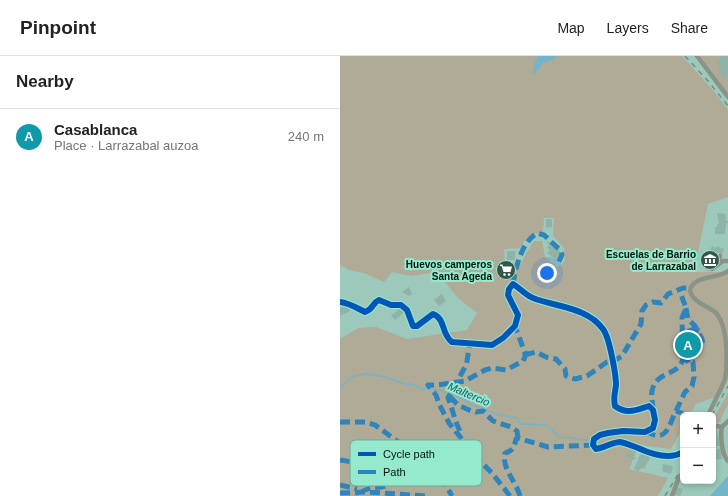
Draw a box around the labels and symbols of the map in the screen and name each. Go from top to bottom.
place label: Escuelas de Barrio de Larrazabal [606,249,696,272]
museum icon: Escuelas de Barrio de Larrazabal [699,249,721,271]
place label: Huevos camperos Santa Ageda [406,259,492,282]
supermarket icon: Huevos camperos Santa Ageda [495,259,517,281]
your location [537,263,557,283]
pin: A [675,330,701,360]
water label: Maltercio [446,380,492,408]
legend [350,440,482,486]
text: Cycle path [383,448,435,460]
text: Path [383,466,406,478]

